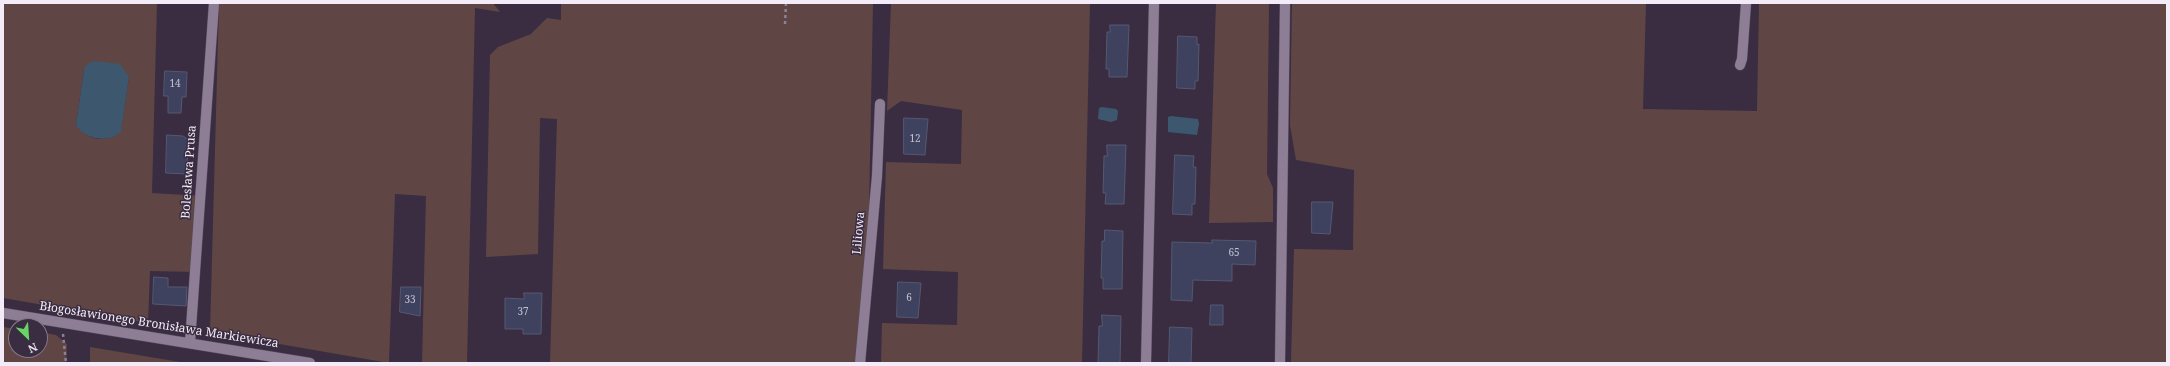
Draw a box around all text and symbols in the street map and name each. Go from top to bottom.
house number: 14 [169,78,181,90]
street label: Bolesława Prusa [179,125,199,219]
house number: 12 [909,133,921,145]
street label: Liliowa [850,211,868,255]
house number: 65 [1228,247,1240,259]
house number: 6 [906,292,912,304]
house number: 33 [404,294,416,306]
street label: Błogosławionego Bronisława Markiewicza [38,299,280,351]
house number: 37 [517,306,529,318]
north arrow [8,318,48,358]
text: N [26,340,40,357]

